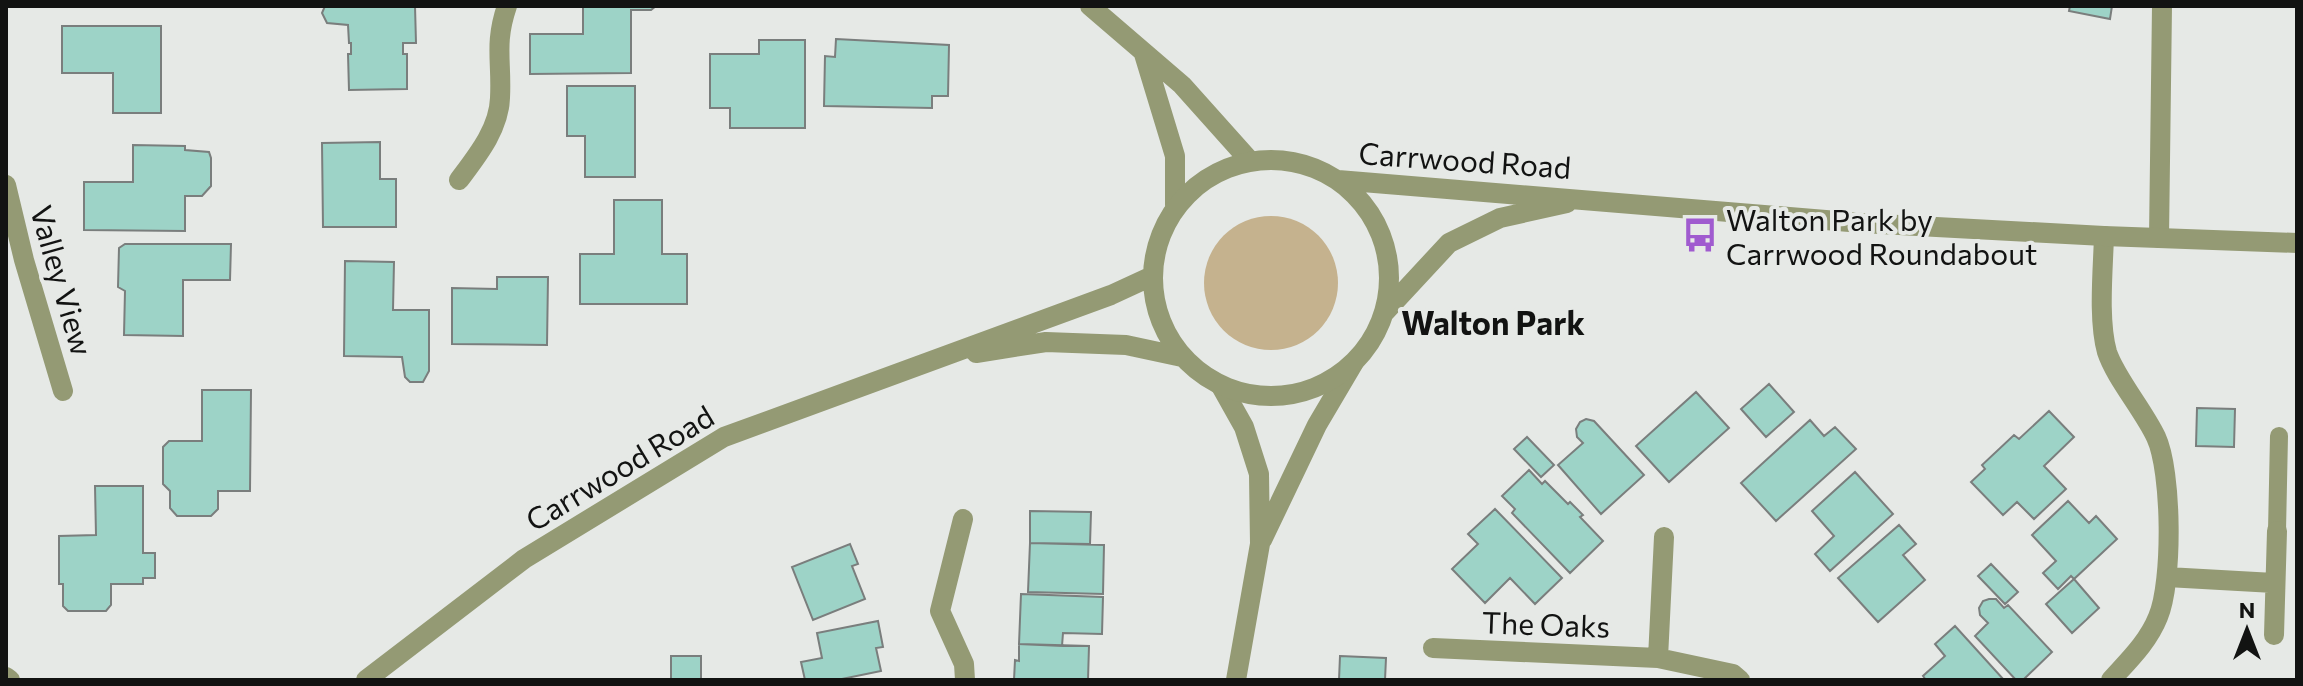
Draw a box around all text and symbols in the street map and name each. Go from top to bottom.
street label: Carrwood Road [1358,133,1572,185]
place label: Walton Park by Carrwood Roundabout [1726,200,2037,271]
street label: Valley View [24,201,102,359]
bus stop icon: Walton Park by Carrwood Roundabout [1681,216,1719,254]
district label: Walton Park [1401,302,1585,342]
street label: Carrwood Road [518,396,720,538]
north arrow [2207,590,2287,670]
text: N [2239,596,2255,623]
street label: The Oaks [1481,602,1611,644]

